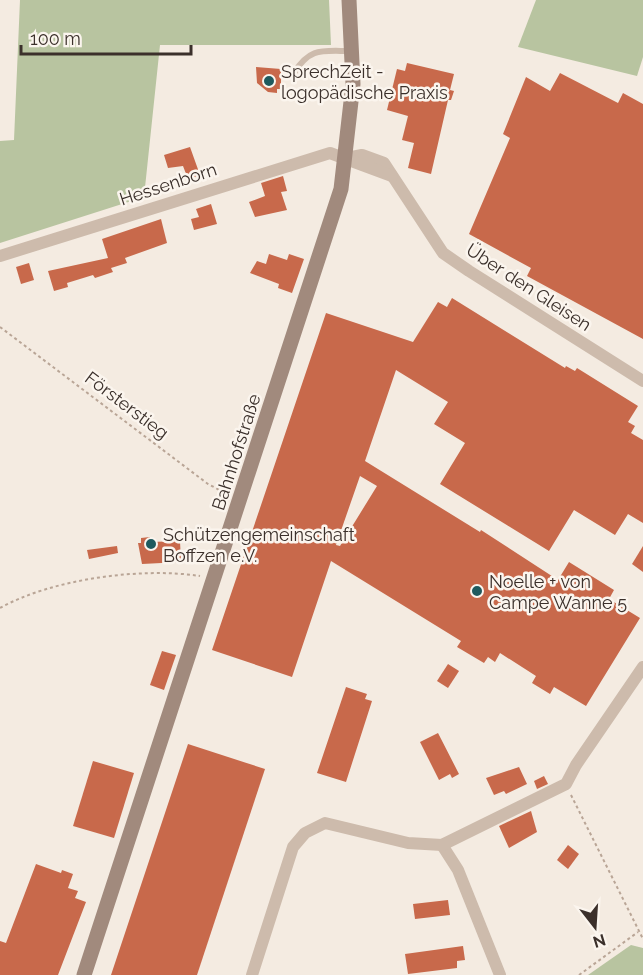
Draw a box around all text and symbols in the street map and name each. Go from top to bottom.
scale bar [21,18,190,56]
text: 100 m [30,28,81,49]
place label: SprechZeit - logopädische Praxis [281,61,448,103]
marker: SprechZeit - logopädische Praxis [262,74,276,88]
street label: Hessenborn [117,158,219,210]
street label: Über den Gleisen [463,239,595,335]
street label: Försterstieg [81,367,173,443]
street label: Bahnhofstraße [207,391,265,513]
place label: Schützengemeinschaft Boffzen e.V. [163,524,355,566]
marker: Schützengemeinschaft Boffzen e.V. [144,537,158,551]
place label: Noelle + von Campe Wanne 5 [489,571,627,613]
marker: Noelle + von Campe Wanne 5 [470,584,484,598]
north arrow [565,897,625,957]
text: N [591,930,608,952]

